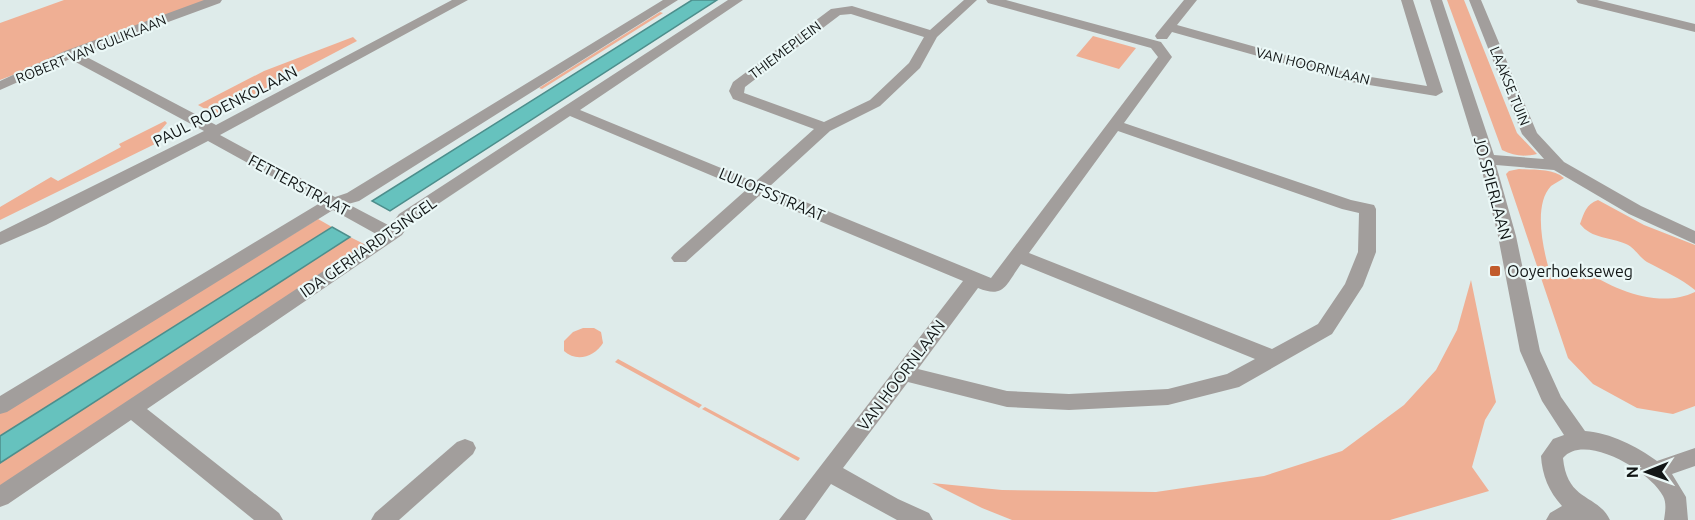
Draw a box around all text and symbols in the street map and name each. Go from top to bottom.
street label: ROBERT VAN GULIKLAAN [13,11,169,87]
street label: THIEMEPLEIN [746,18,824,82]
street label: VAN HOORNLAAN [1254,44,1372,88]
street label: LAAKSE TUIN [1487,44,1533,128]
street label: PAUL RODENKOLAAN [150,62,300,150]
street label: JO SPIERLAAN [1471,134,1515,242]
street label: FETTERSTRAAT [246,151,353,219]
street label: LULOFSSTRAAT [717,164,828,224]
street label: IDA GERHARDTSINGEL [297,193,439,301]
place label: Ooyerhoekseweg [1507,262,1633,280]
marker: Ooyerhoekseweg [1488,264,1502,278]
street label: VAN HOORNLAAN [854,316,948,434]
north arrow [1617,442,1677,502]
text: N [1623,466,1641,478]

